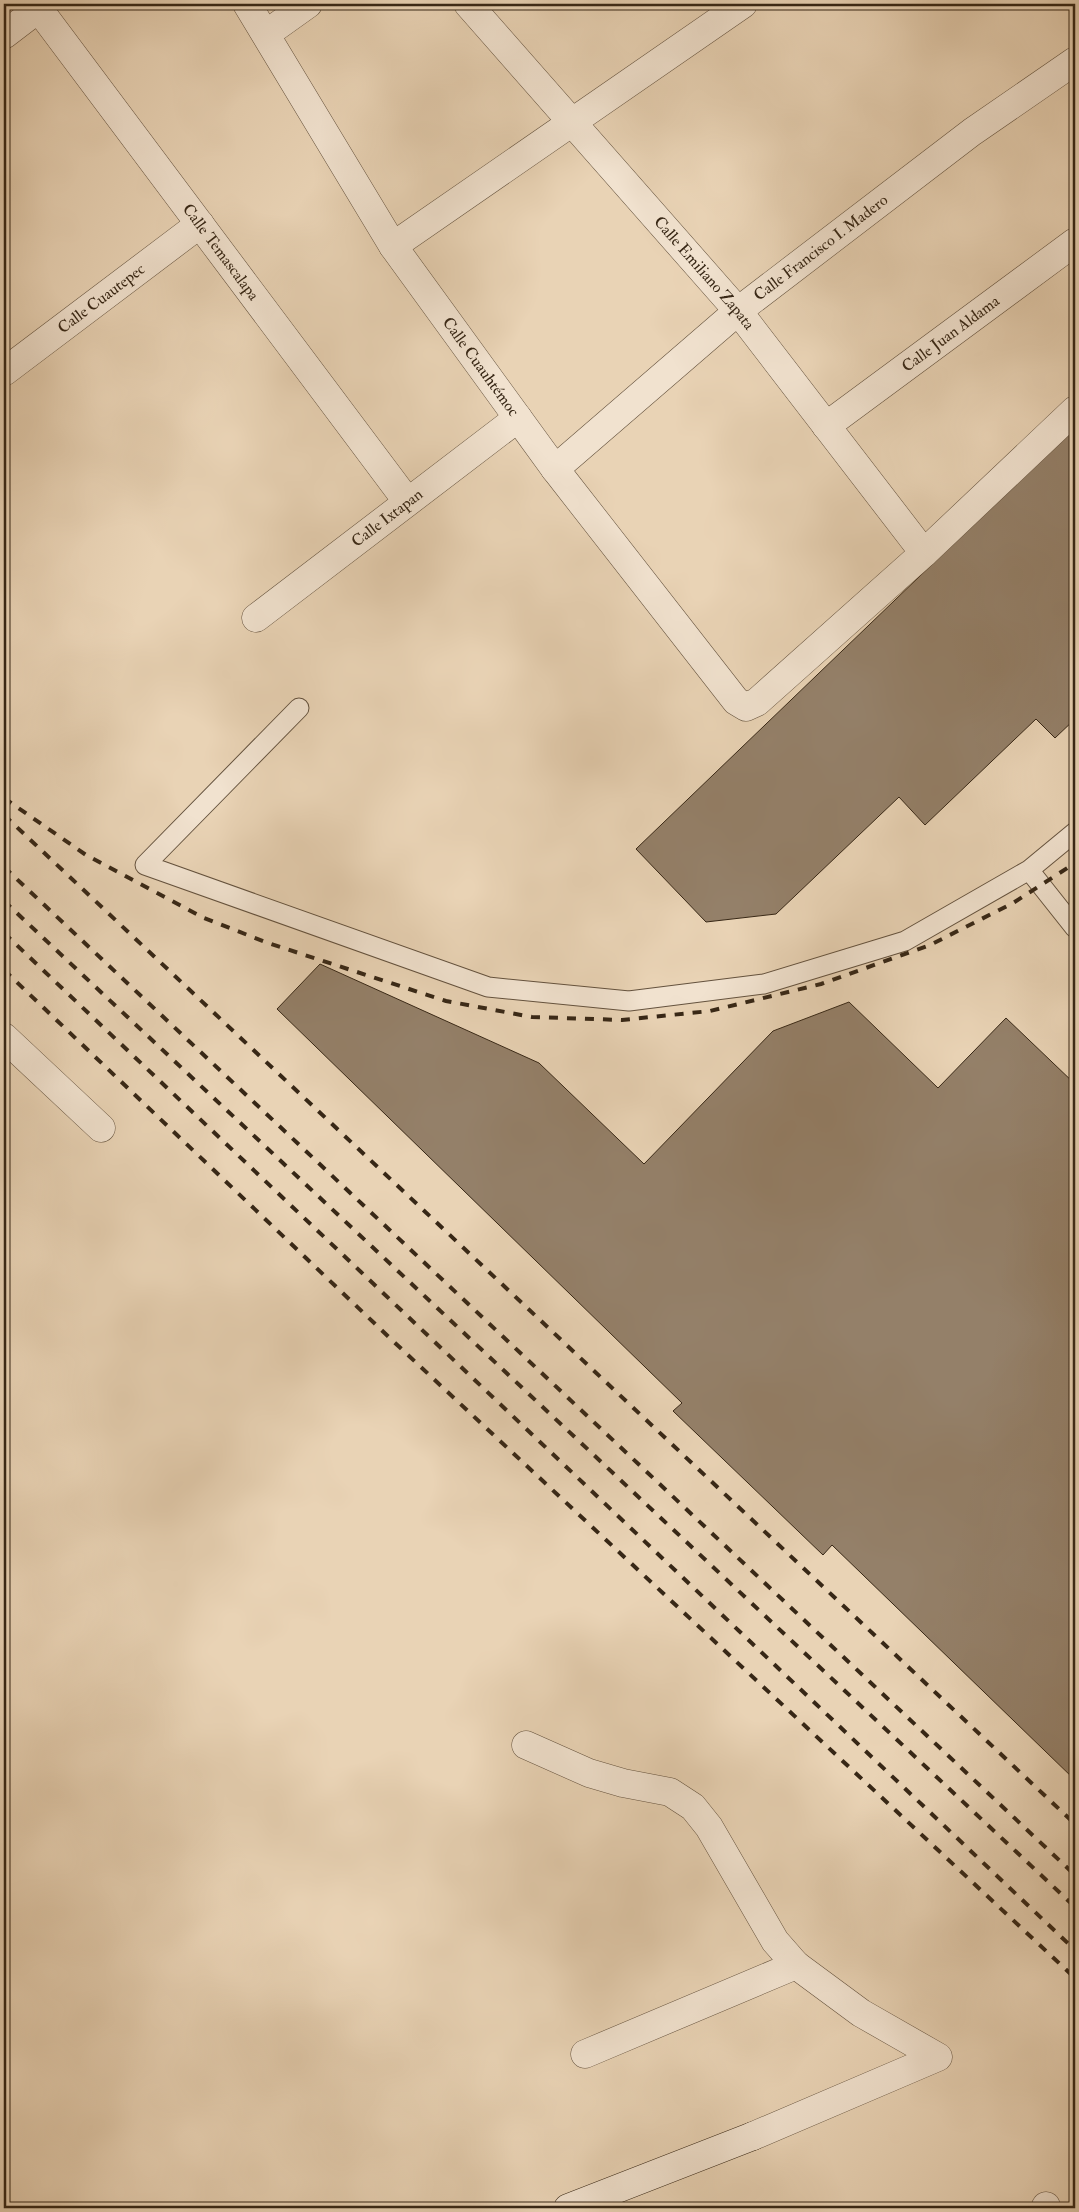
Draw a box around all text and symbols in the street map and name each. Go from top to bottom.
street label: Calle Francisco I. Madero [750,190,892,305]
street label: Calle Temascalapa [178,200,264,305]
street label: Calle Emiliano Zapata [649,212,759,334]
street label: Calle Cuautepec [54,259,149,338]
street label: Calle Juan Aldama [898,291,1004,377]
street label: Calle Cuauhtémoc [438,313,524,421]
street label: Calle Ixtapan [347,484,427,552]

